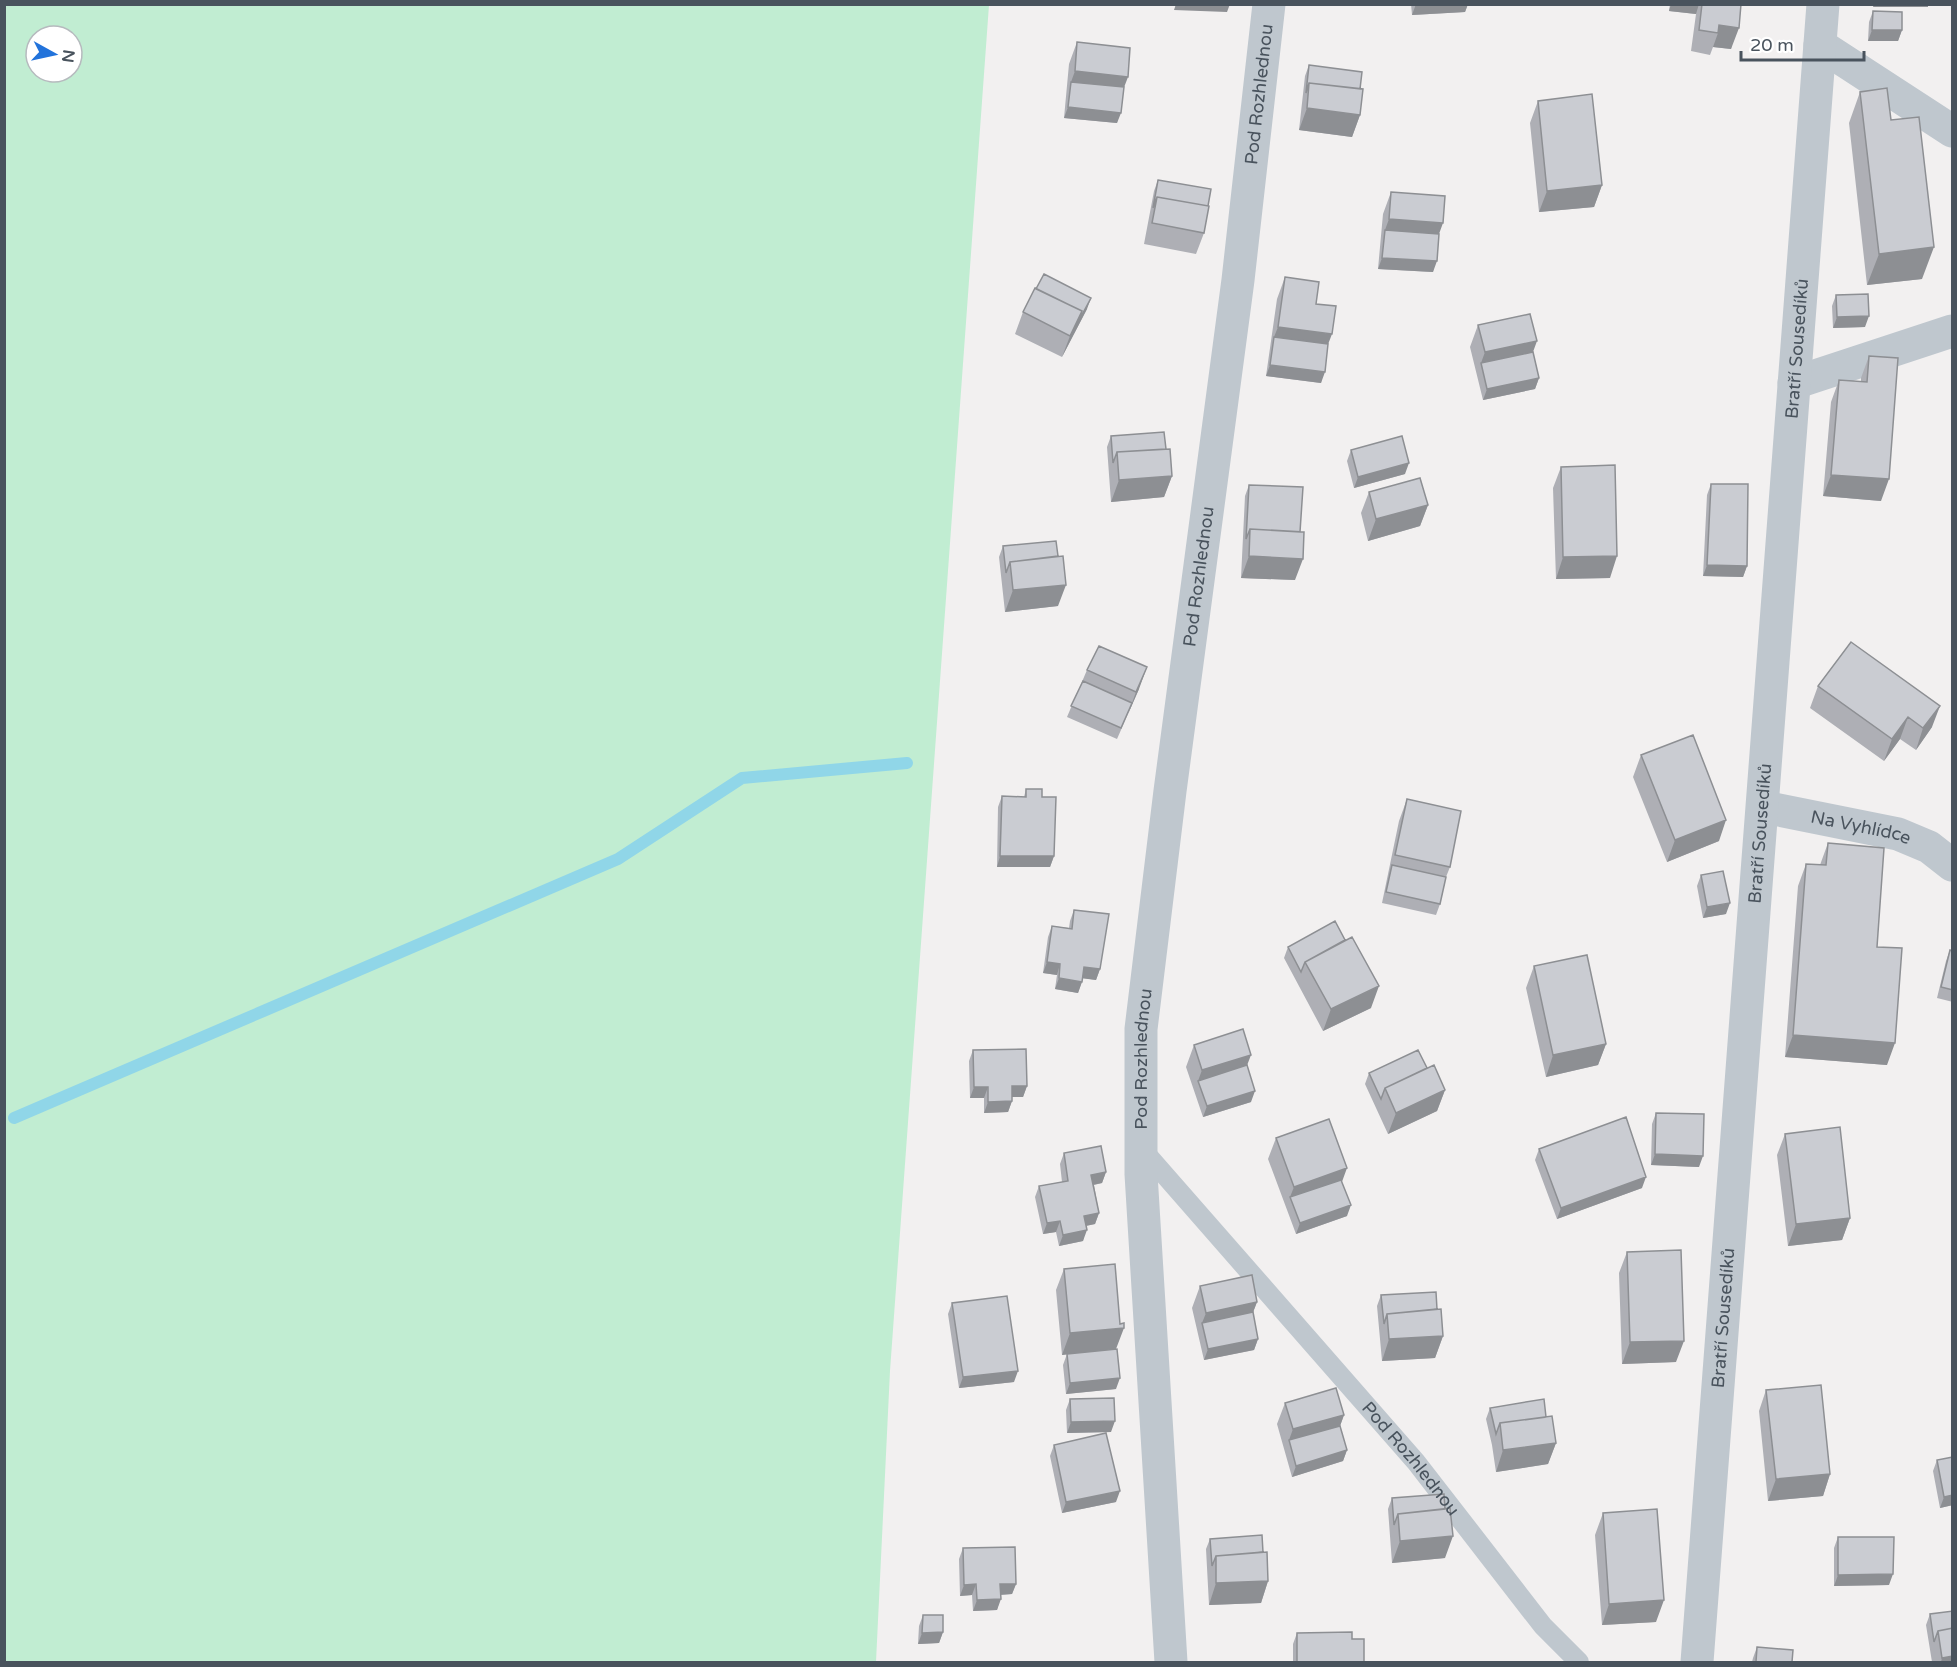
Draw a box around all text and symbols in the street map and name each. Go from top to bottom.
street label: Pod Rozhlednou [1240,23,1278,166]
north arrow [24,24,84,84]
scale bar [1741,24,1864,62]
text: 20 m [1750,34,1794,56]
text: N [57,48,79,64]
street label: Bratří Sousedíků [1781,278,1813,420]
street label: Pod Rozhlednou [1178,505,1219,648]
street label: Bratří Sousedíků [1744,762,1776,904]
street label: Na Vyhlídce [1809,806,1915,849]
street label: Pod Rozhlednou [1130,987,1157,1130]
street label: Bratří Sousedíků [1707,1247,1739,1389]
street label: Pod Rozhlednou [1357,1397,1464,1520]

